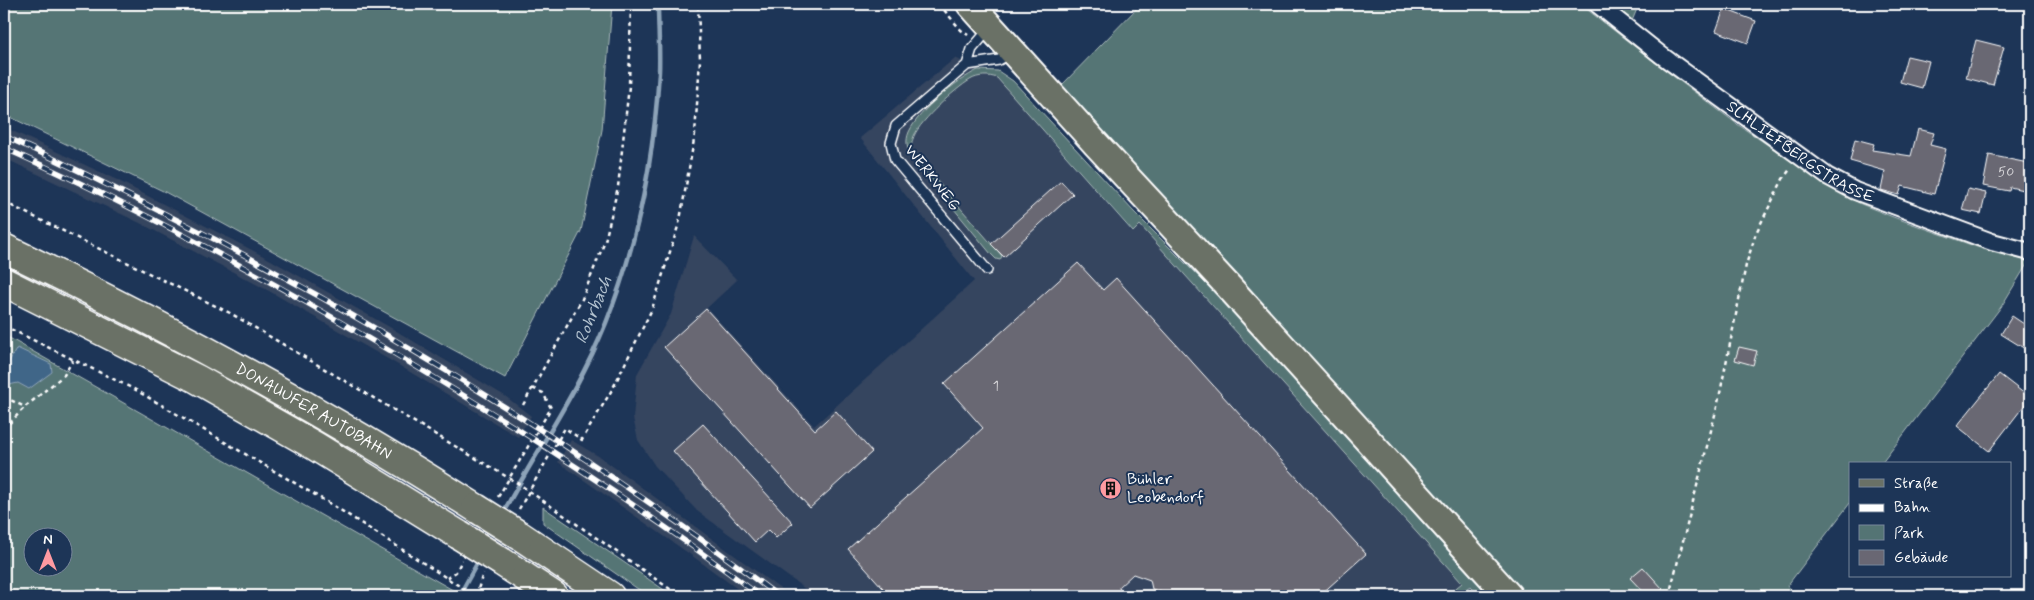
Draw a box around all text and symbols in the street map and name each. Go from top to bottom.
street label: SCHLIEFBERGSTRASSE [1722,96,1877,208]
street label: WERKWEG [899,140,965,216]
house number: 50 [1998,163,2014,181]
water label: Rohrbach [570,272,619,347]
street label: DONAUUFER AUTOBAHN [232,358,396,464]
house number: 1 [993,377,999,395]
legend [1849,462,2012,578]
place label: Bühler Leobendorf [1127,469,1204,508]
text: Straße [1894,474,1938,494]
building icon: Bühler Leobendorf [1099,476,1123,500]
text: Bahn [1894,498,1931,518]
text: Park [1894,524,1924,544]
north arrow [22,528,72,578]
text: N [43,531,53,549]
text: Gebäude [1894,548,1948,568]

